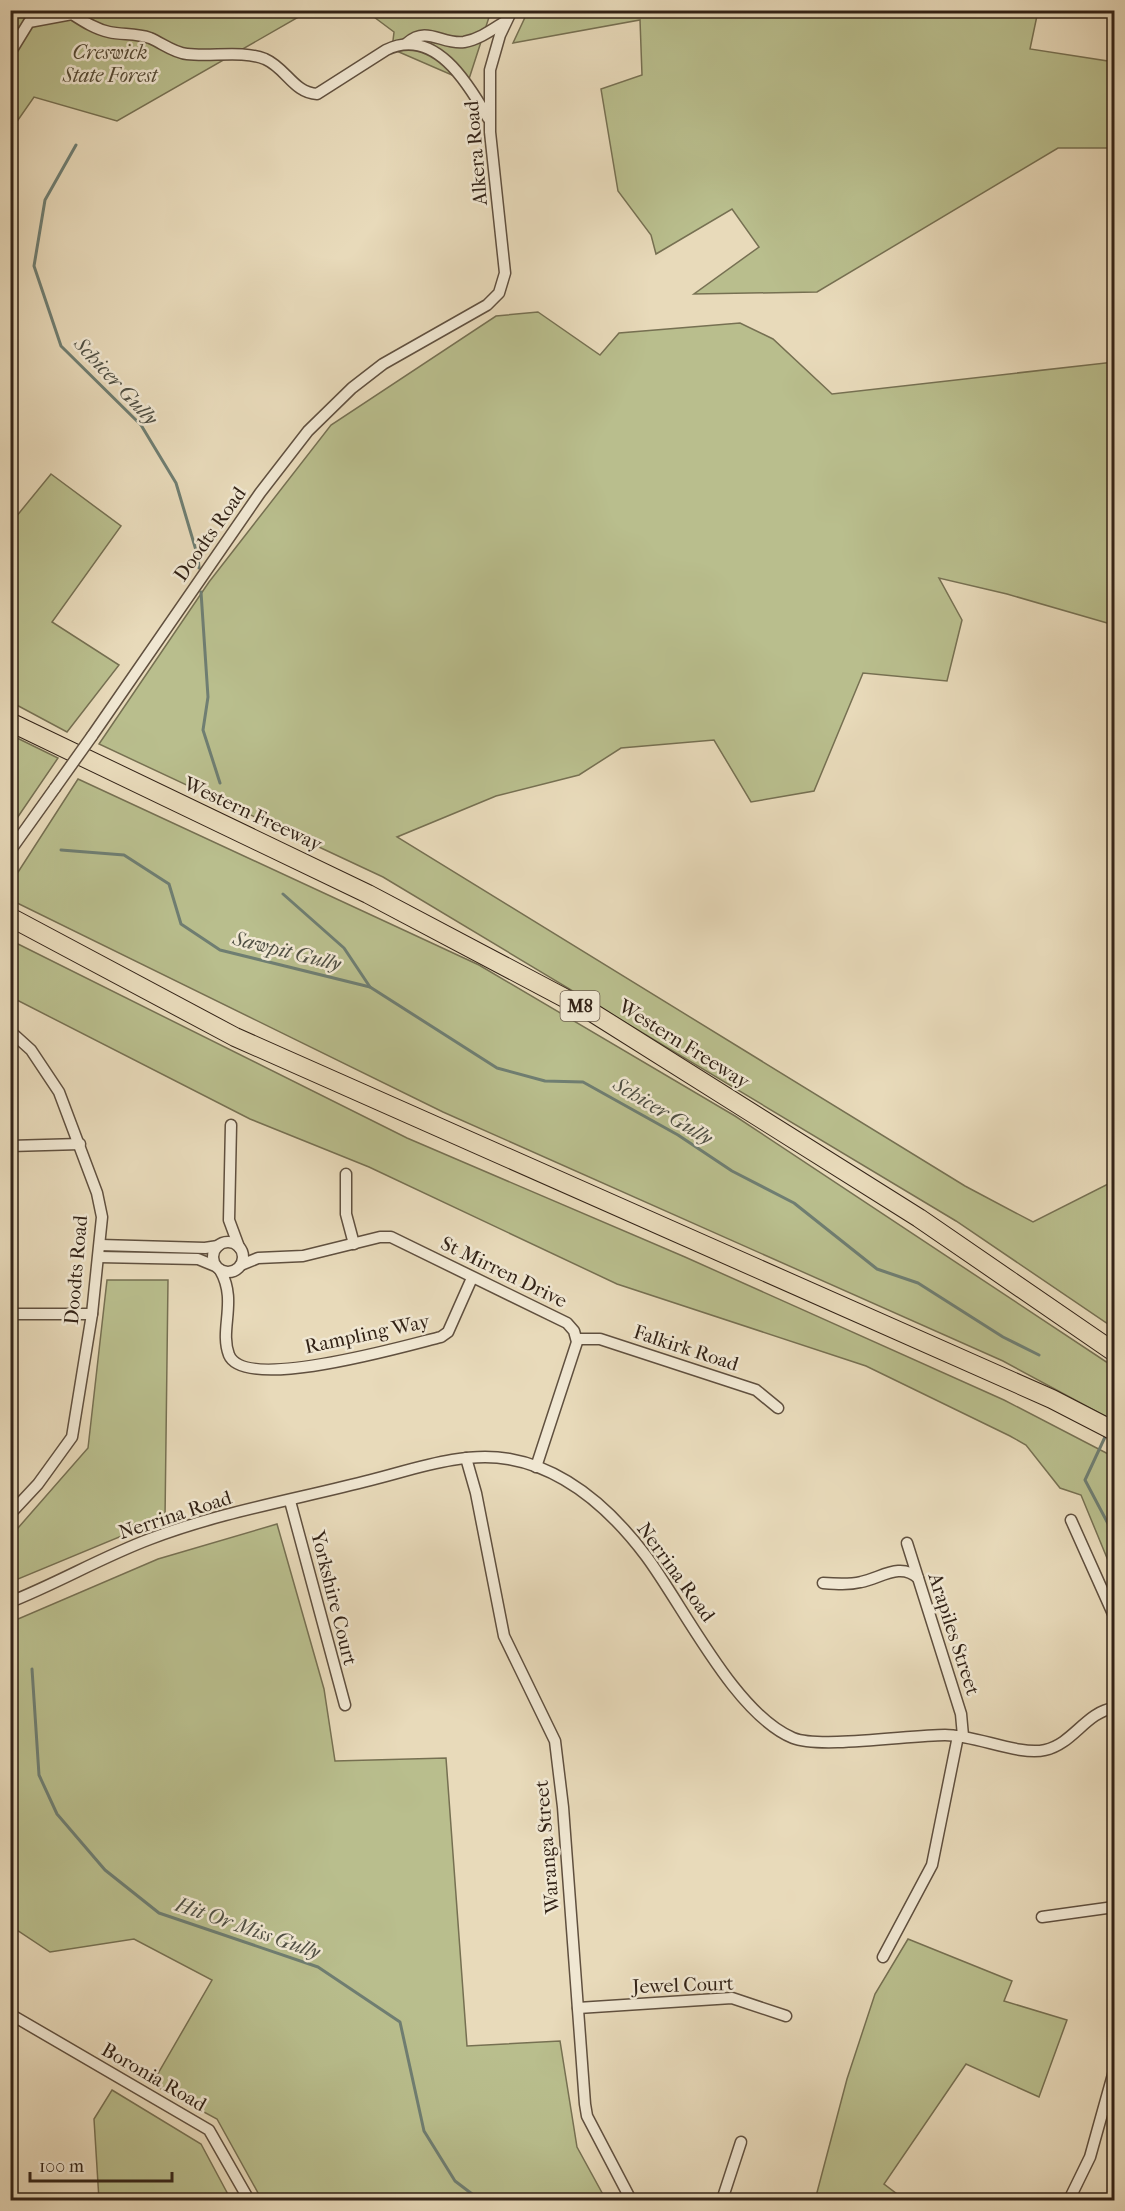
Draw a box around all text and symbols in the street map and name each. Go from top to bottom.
park label: Creswick State Forest [62,41,159,87]
street label: Alkera Road [460,99,492,207]
water label: Schicer Gully [68,331,164,431]
street label: Doodts Road [169,482,252,586]
street label: Western Freeway [179,771,327,857]
water label: Sawpit Gully [230,926,345,976]
road number: M8 [560,991,600,1021]
street label: Western Freeway [613,994,755,1094]
water label: Schicer Gully [608,1071,718,1151]
street label: Doodts Road [60,1213,92,1326]
street label: St Mirren Drive [437,1232,571,1313]
street label: Rampling Way [302,1309,433,1358]
street label: Falkirk Road [631,1320,742,1376]
street label: Nerrina Road [116,1486,235,1544]
street label: Nerrina Road [632,1518,720,1627]
street label: Yorkshire Court [306,1527,362,1668]
street label: Arapiles Street [923,1569,985,1698]
street label: Waranga Street [530,1779,564,1916]
water label: Hit Or Miss Gully [172,1892,325,1964]
street label: Jewel Court [630,1972,734,1998]
street label: Boronia Road [98,2038,211,2117]
scale bar [30,2145,172,2183]
text: 100 m [39,2156,84,2177]

